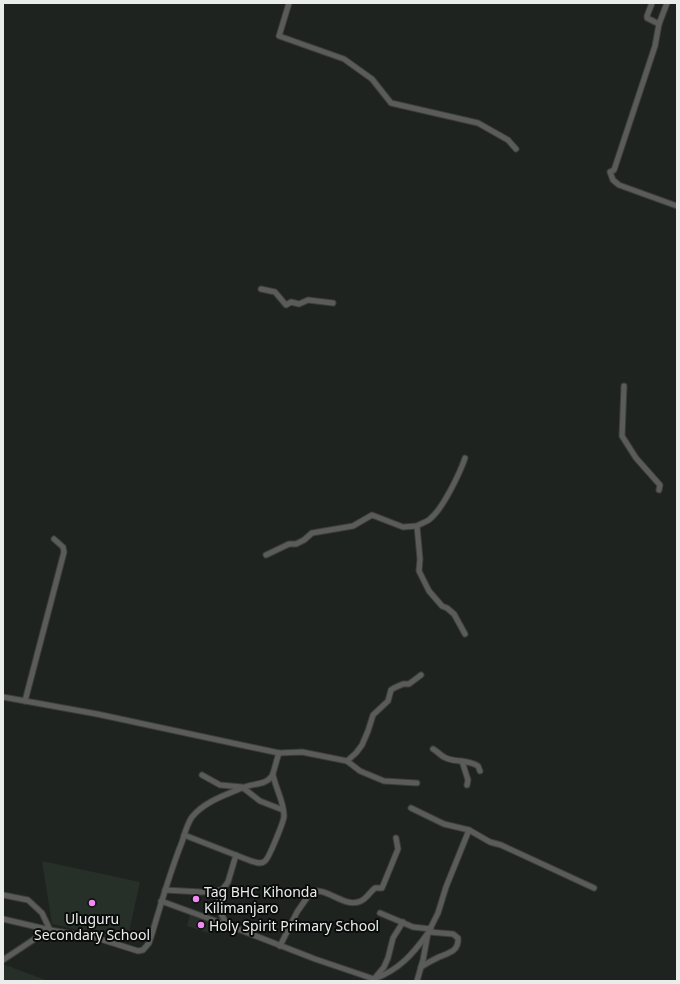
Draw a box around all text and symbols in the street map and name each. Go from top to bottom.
place label: Tag BHC Kihonda Kilimanjaro [204,882,317,917]
marker: Tag BHC Kihonda Kilimanjaro [191,894,201,904]
marker: Uluguru Secondary School [87,898,97,908]
place label: Uluguru Secondary School [34,909,150,944]
place label: Holy Spirit Primary School [209,916,379,935]
marker: Holy Spirit Primary School [196,920,206,930]

